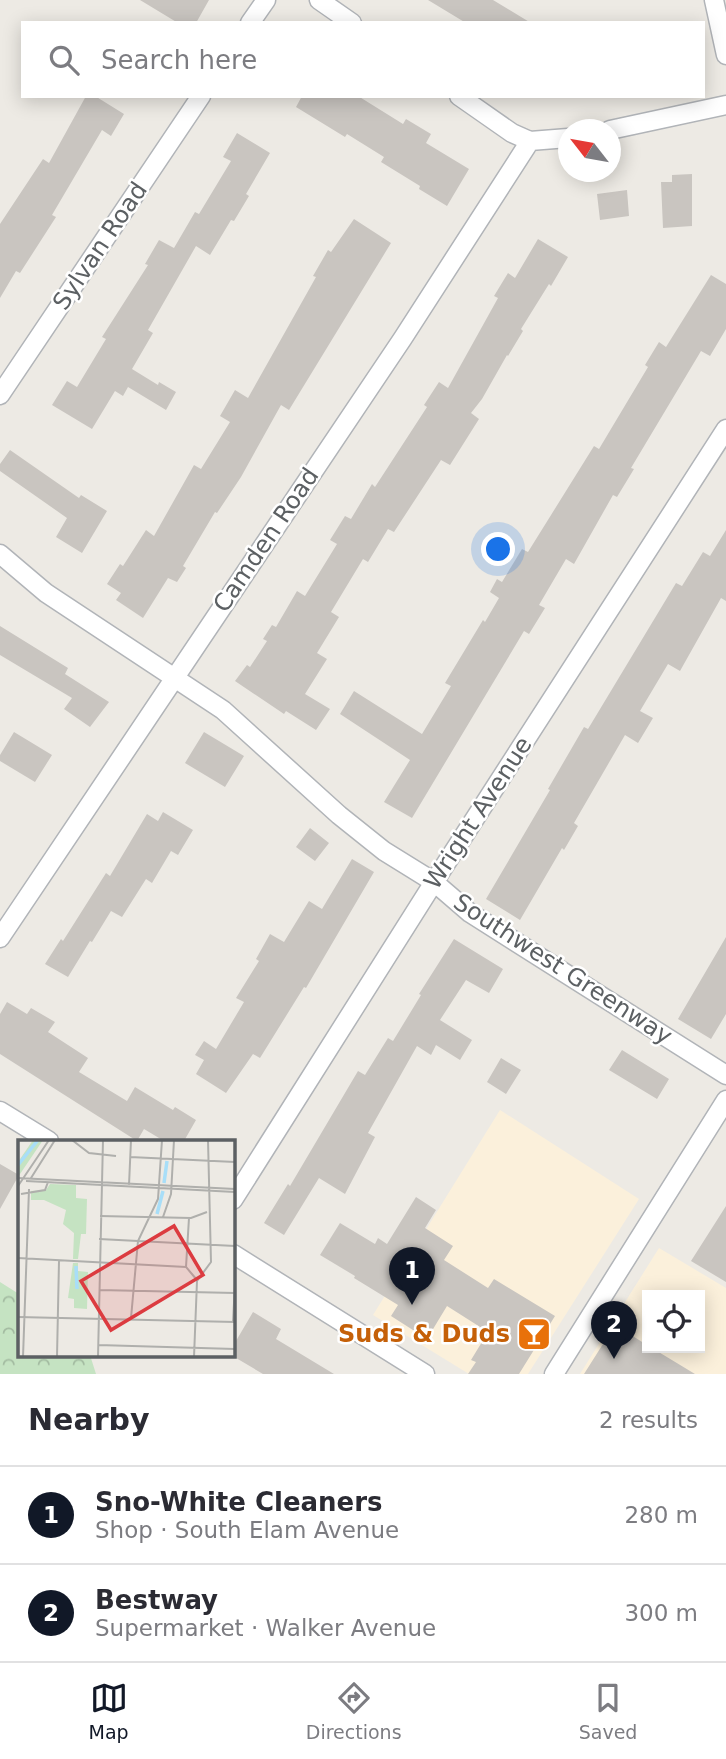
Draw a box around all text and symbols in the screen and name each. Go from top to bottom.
search box [21,21,705,98]
icon: search [45,41,83,79]
text: Search here [101,45,257,75]
north arrow [558,119,621,182]
street label: Sylvan Road [47,177,153,315]
street label: Camden Road [207,463,325,617]
your location [481,532,515,566]
street label: Wright Avenue [418,732,538,894]
street label: Southwest Greenway [448,888,678,1050]
inset map [18,1140,234,1356]
pin: 1 [389,1247,435,1305]
map controls [642,1290,705,1353]
button: locate [642,1290,705,1353]
pin: 2 [591,1301,637,1359]
bar icon: Suds & Duds [515,1315,553,1353]
place label: Suds & Duds [338,1320,510,1348]
text: Nearby [28,1402,150,1437]
text: 2 results [599,1407,698,1433]
text: Sno-White Cleaners [95,1487,383,1517]
text: 1 [43,1502,59,1528]
text: 280 m [624,1502,698,1528]
text: Shop · South Elam Avenue [95,1517,399,1543]
text: Bestway [95,1585,218,1615]
text: 2 [43,1600,59,1626]
text: 300 m [624,1600,698,1626]
text: Supermarket · Walker Avenue [95,1615,436,1641]
tab: Map [89,1679,129,1743]
tab: Directions [306,1679,402,1743]
tab: Saved [579,1679,637,1743]

